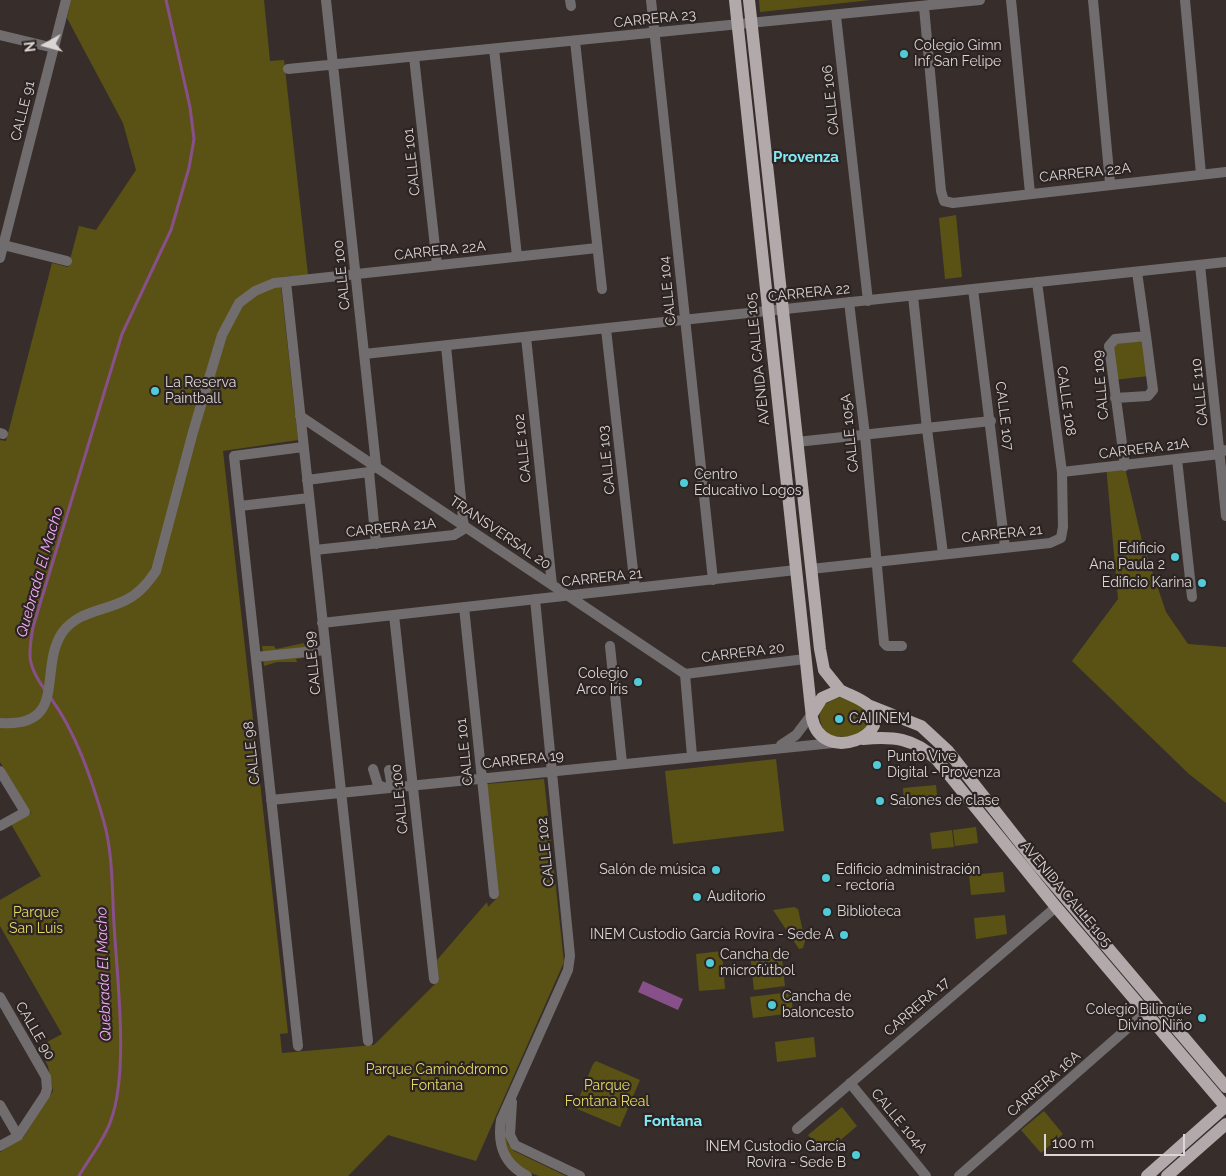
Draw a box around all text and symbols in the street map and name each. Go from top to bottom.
street label: CARRERA 23 [613,6,697,32]
north arrow [20,20,70,70]
place label: Colegio Gimn Inf San Felipe [914,38,1002,70]
text: N [22,41,39,53]
marker: Colegio Gimn Inf San Felipe [898,48,910,60]
street label: CALLE 106 [819,64,843,136]
street label: CALLE 91 [7,79,39,143]
street label: CALLE 101 [400,127,424,197]
district label: Provenza [773,148,839,166]
street label: CARRERA 22A [1038,160,1132,186]
street label: CARRERA 22A [393,238,487,264]
street label: CALLE 100 [330,239,354,311]
street label: CALLE 104 [656,256,680,326]
street label: CARRERA 22 [767,280,851,306]
street label: AVENIDA CALLE 105 [743,292,773,426]
street label: CALLE 109 [1090,349,1112,421]
street label: CALLE 110 [1188,357,1212,427]
street label: CALLE 108 [1053,365,1079,437]
place label: La Reserva Paintball [165,375,236,408]
street label: CALLE 107 [991,381,1017,451]
marker: La Reserva Paintball [149,385,161,397]
street label: CALLE 105A [838,393,862,473]
street label: CALLE 102 [511,413,535,483]
street label: CALLE 103 [595,425,619,495]
street label: CARRERA 21A [1098,435,1190,463]
place label: Centro Educativo Logos [694,467,802,500]
marker: Centro Educativo Logos [678,477,690,489]
street label: TRANSVERSAL 20 [446,493,554,573]
water label: Quebrada El Macho [13,505,67,639]
street label: CARRERA 21A [345,515,437,541]
street label: CARRERA 21 [961,521,1043,547]
place label: Edificio Ana Paula 2 [1089,541,1165,574]
marker: Edificio Ana Paula 2 [1169,551,1181,563]
street label: CARRERA 21 [561,565,643,591]
place label: Edificio Karina [1102,575,1192,591]
marker: Edificio Karina [1196,577,1208,589]
street label: CALLE 99 [301,630,325,696]
street label: CARRERA 20 [700,640,786,666]
place label: Colegio Arco Iris [576,666,628,699]
marker: Colegio Arco Iris [632,676,644,688]
place label: CAI INEM [849,711,910,727]
marker: CAI INEM [833,713,845,725]
street label: CALLE 101 [453,717,477,787]
street label: CALLE 98 [240,720,264,786]
street label: CARRERA 19 [481,747,565,773]
place label: Punto Vive Digital - Provenza [887,749,1001,782]
marker: Punto Vive Digital - Provenza [871,759,883,771]
street label: CALLE 100 [388,763,412,835]
place label: Salones de clase [890,793,1000,809]
marker: Salones de clase [874,795,886,807]
street label: CALLE 102 [534,817,558,887]
street label: AVENIDA CALLE 105 [1017,838,1115,950]
place label: Salón de música [599,862,706,878]
place label: Edificio administración - rectoría [836,862,980,894]
marker: Salón de música [710,864,722,876]
marker: Edificio administración - rectoría [820,872,832,884]
place label: Auditorio [707,889,766,905]
marker: Auditorio [691,891,703,903]
place label: Biblioteca [837,904,901,920]
park label: Parque San Luis [9,905,63,938]
water label: Quebrada El Macho [93,906,115,1042]
marker: Biblioteca [821,906,833,918]
place label: INEM Custodio García Rovira - Sede A [590,927,834,943]
marker: INEM Custodio García Rovira - Sede A [838,929,850,941]
place label: Cancha de microfútbol [720,947,795,980]
marker: Cancha de microfútbol [704,957,716,969]
street label: CARRERA 17 [881,974,953,1040]
place label: Cancha de baloncesto [782,989,854,1022]
street label: CALLE 90 [12,999,58,1063]
marker: Cancha de baloncesto [766,999,778,1011]
place label: Colegio Bilingüe Divino Niño [1086,1002,1192,1034]
marker: Colegio Bilingüe Divino Niño [1196,1012,1208,1024]
street label: CARRERA 16A [1004,1048,1084,1120]
park label: Parque Caminódromo Fontana [366,1062,508,1094]
park label: Parque Fontana Real [565,1078,649,1110]
street label: CALLE 104A [867,1085,931,1157]
district label: Fontana [644,1112,702,1130]
scale bar [1046,1124,1187,1156]
text: 100 m [1052,1134,1094,1152]
place label: INEM Custodio García Rovira - Sede B [705,1139,846,1172]
marker: INEM Custodio García Rovira - Sede B [850,1149,862,1161]

